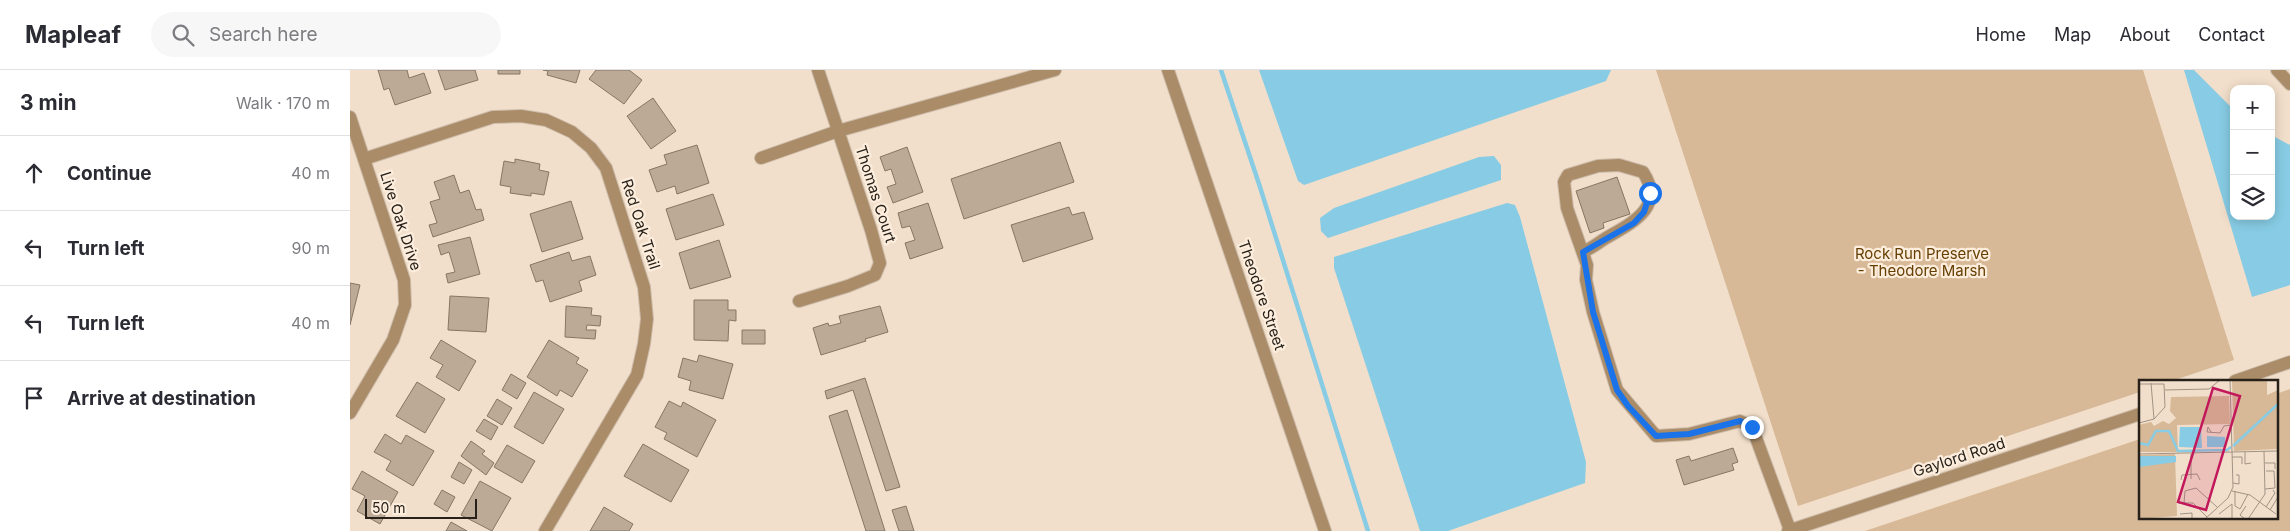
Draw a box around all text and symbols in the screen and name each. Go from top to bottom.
search box [151,12,501,57]
text: Mapleaf [25,20,121,49]
icon: search [169,21,197,49]
text: Search here [209,23,318,46]
text: Home [1976,24,2026,45]
text: Map [2054,24,2091,45]
text: About [2119,24,2170,45]
text: Contact [2198,24,2265,45]
map controls [2230,85,2275,220]
button: + [2230,85,2275,130]
text: 3 min [20,90,76,115]
text: Walk · 170 m [236,93,330,113]
button: − [2230,130,2275,175]
street label: Thomas Court [851,143,901,245]
icon: ahead [20,159,48,187]
text: Continue [67,162,152,185]
text: 40 m [291,163,330,183]
street label: Live Oak Drive [376,169,426,273]
button: layers [2230,175,2275,220]
street label: Red Oak Trail [617,176,665,272]
route start [1639,182,1662,205]
icon: left [20,234,48,262]
text: Turn left [67,237,145,260]
street label: Theodore Street [1234,237,1290,353]
text: 90 m [291,238,330,258]
park label: Rock Run Preserve - Theodore Marsh [1855,244,1989,280]
icon: left [20,309,48,337]
text: Turn left [67,312,145,335]
text: 40 m [291,313,330,333]
inset map [2139,380,2278,518]
icon: arrive [20,384,48,412]
text: Arrive at destination [67,387,256,410]
route end [1741,416,1764,439]
street label: Gaylord Road [1911,433,2007,481]
scale bar [365,496,478,519]
text: 50 m [372,499,406,516]

